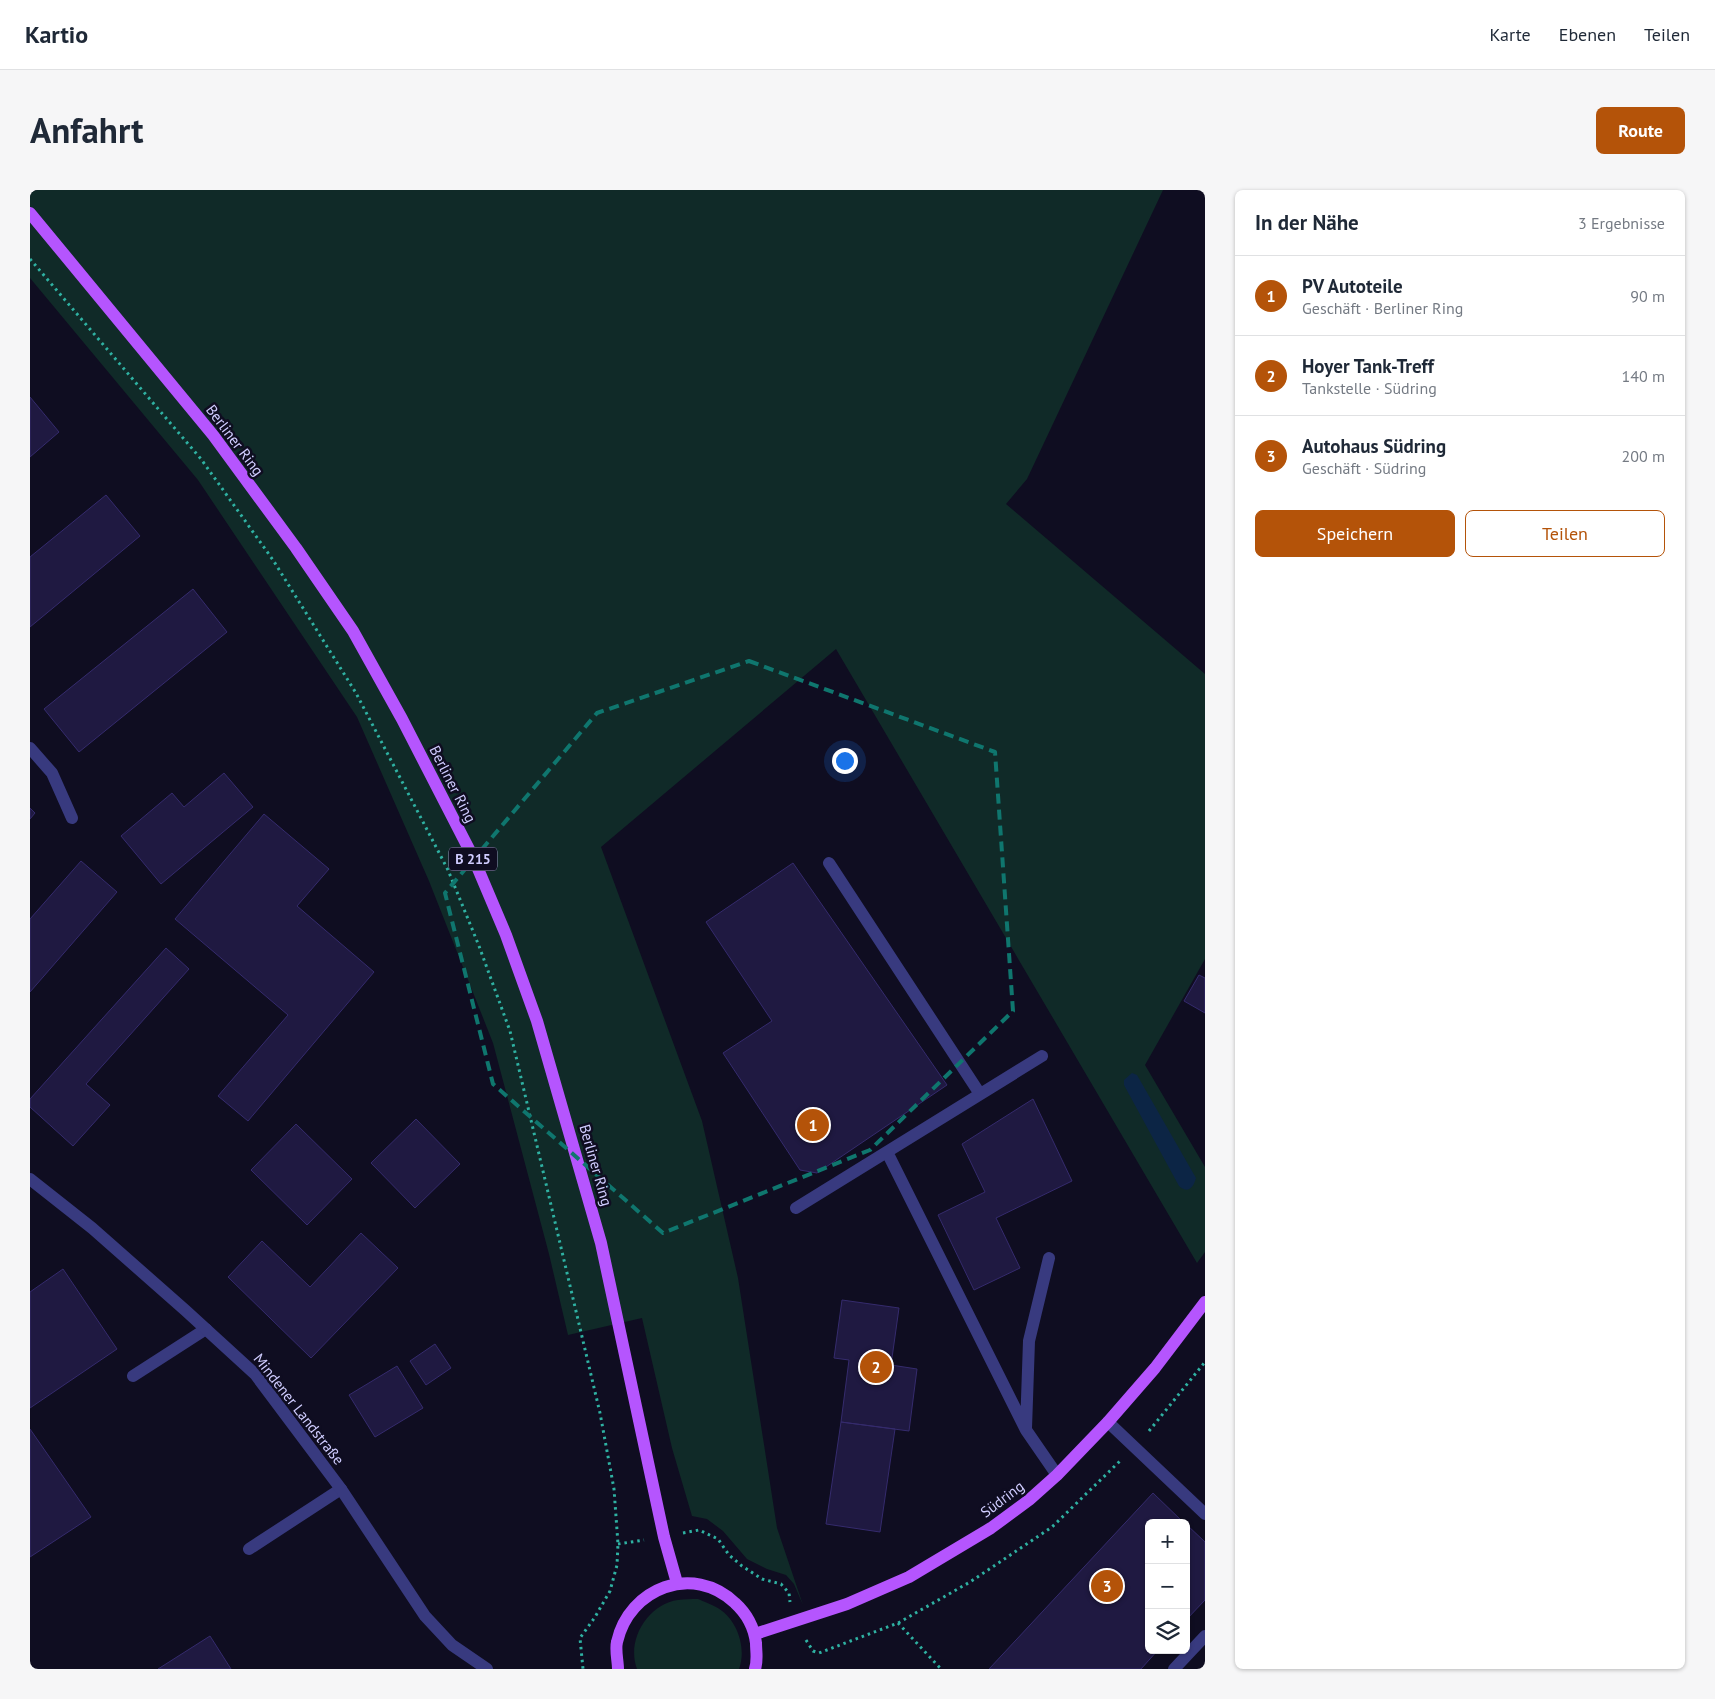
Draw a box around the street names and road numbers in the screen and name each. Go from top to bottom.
street label: Berliner Ring [202,401,268,479]
street label: Berliner Ring [425,742,481,826]
road number: B 215 [449,848,497,871]
street label: Berliner Ring [575,1122,617,1208]
street label: Mindener Landstraße [250,1349,348,1469]
street label: Südring [977,1477,1027,1521]

